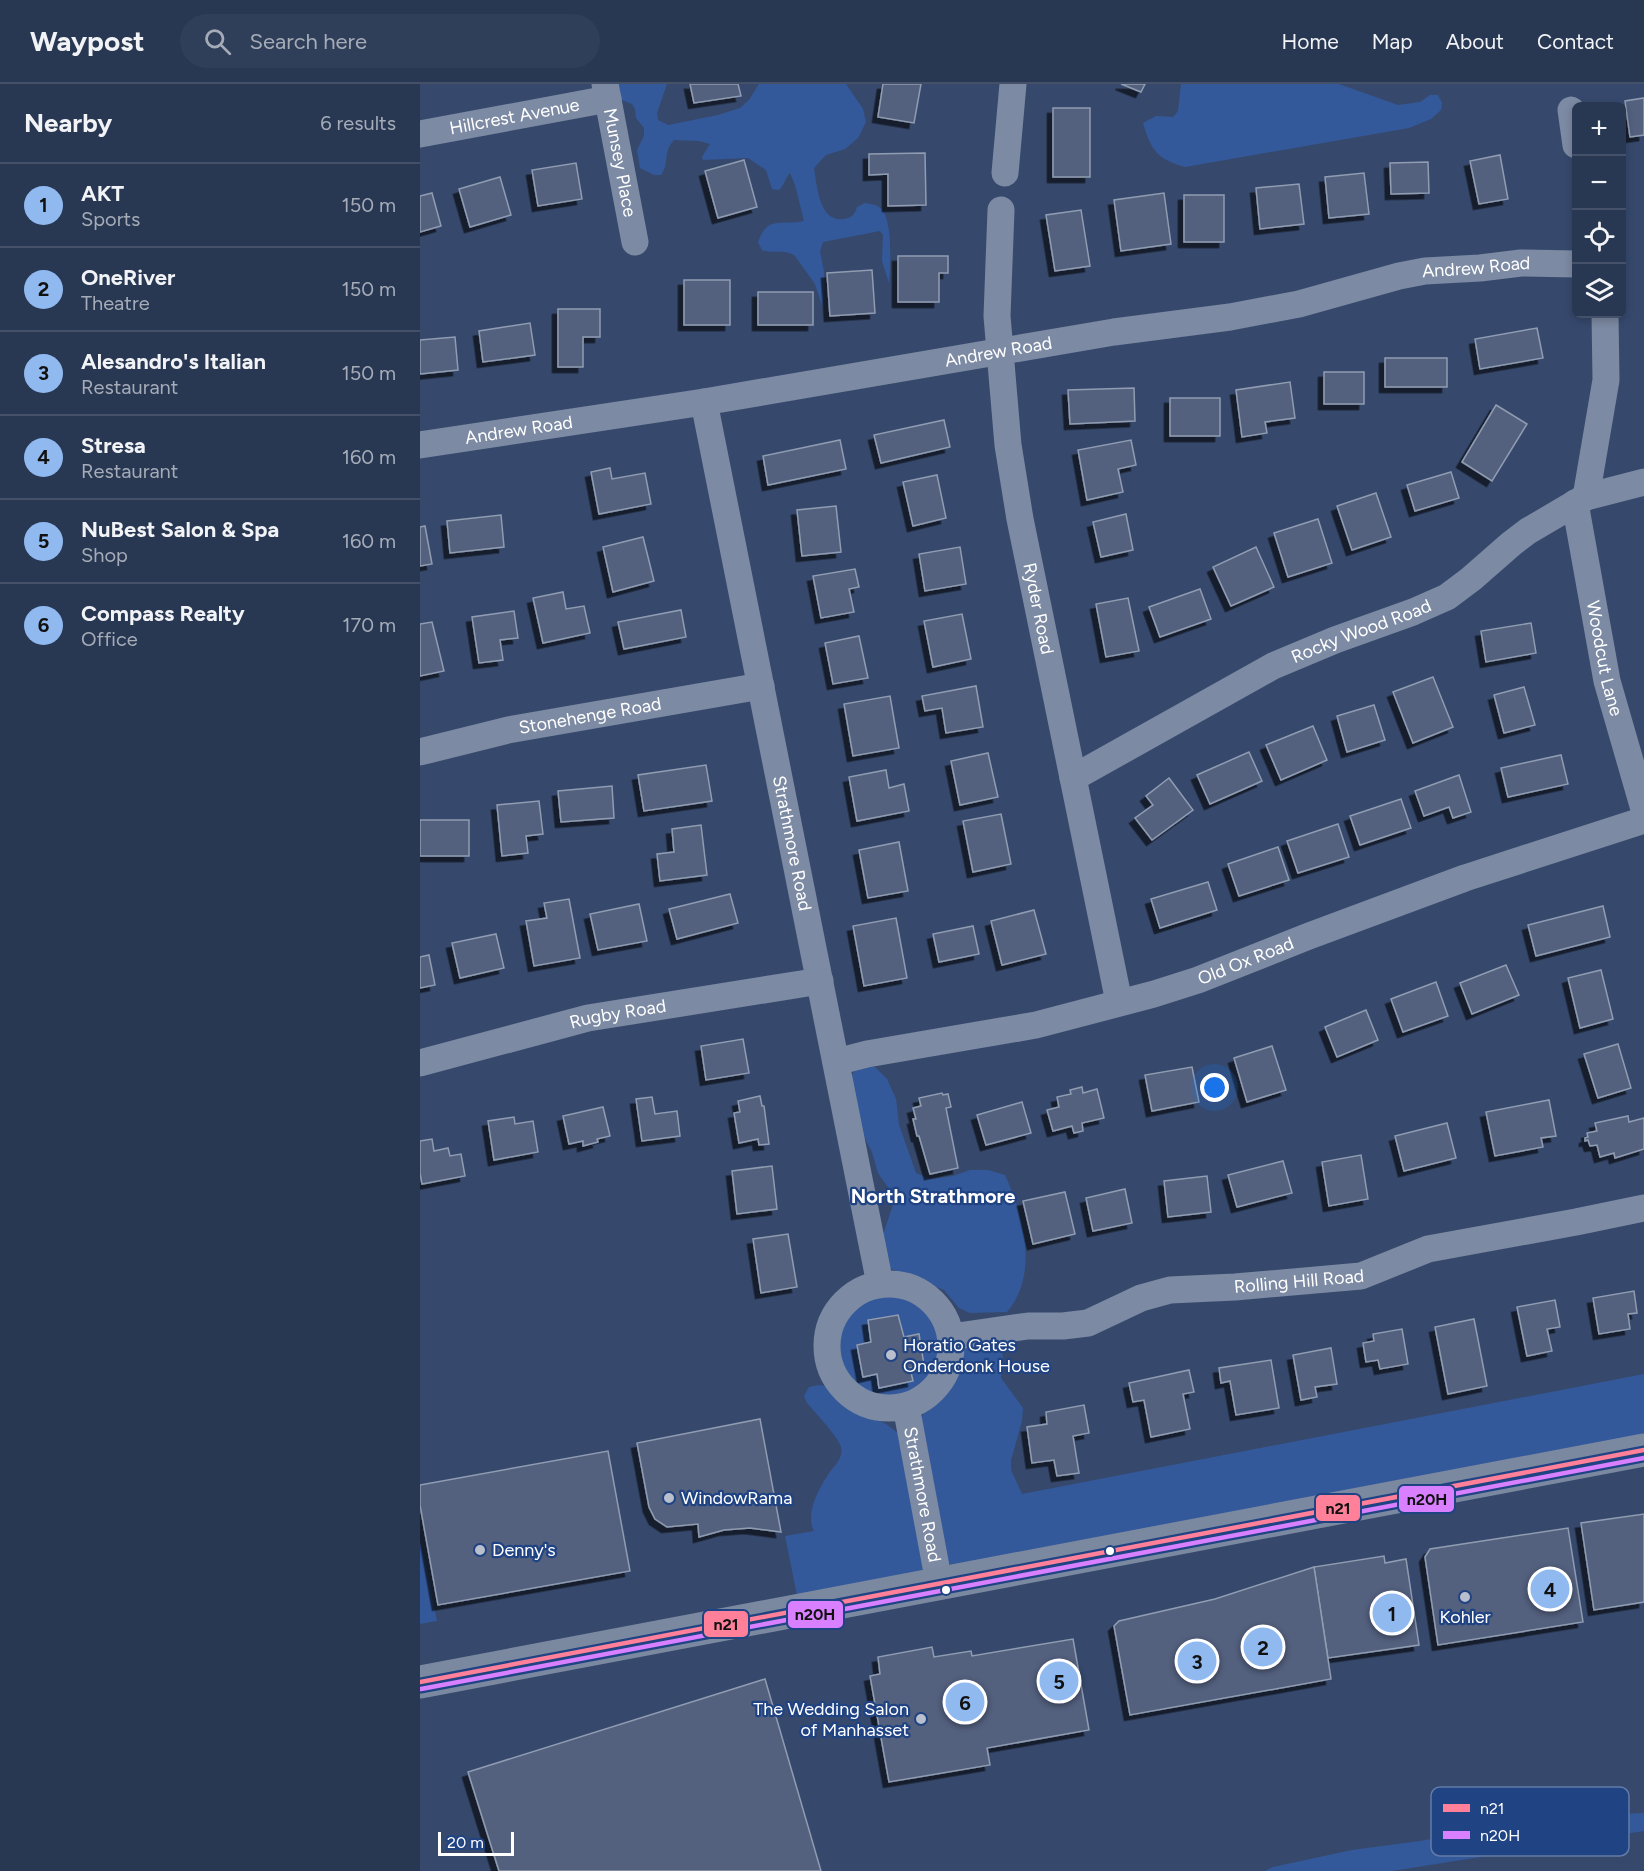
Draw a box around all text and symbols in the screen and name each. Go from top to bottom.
search box [180,14,600,68]
text: Waypost [30,24,144,58]
icon: search [201,25,234,58]
text: Search here [249,28,367,55]
text: Home [1282,29,1339,54]
text: Map [1372,29,1413,54]
text: About [1446,29,1504,54]
text: Contact [1537,29,1614,54]
street label: Hillcrest Avenue [448,94,581,139]
map controls [1572,102,1626,318]
button: + [1572,102,1626,156]
street label: Munsey Place [599,106,641,219]
text: Nearby [24,107,112,139]
text: 6 results [320,111,396,135]
button: − [1572,156,1626,210]
text: AKT [81,180,124,207]
text: 1 [39,193,48,217]
text: 150 m [341,193,396,217]
text: Sports [81,207,140,231]
button: locate [1572,210,1626,264]
street label: Andrew Road [1421,252,1530,282]
text: OneRiver [81,264,175,291]
button: layers [1572,264,1626,318]
text: 2 [38,277,49,301]
text: 150 m [341,277,396,301]
text: Theatre [81,291,150,315]
street label: Andrew Road [943,332,1054,372]
text: Alesandro's Italian [81,348,266,375]
text: 3 [38,361,49,385]
text: 150 m [341,361,396,385]
text: Restaurant [81,375,178,399]
street label: Andrew Road [464,411,574,449]
text: Stresa [81,432,146,459]
text: 4 [37,445,50,469]
text: 160 m [342,445,396,469]
text: Restaurant [81,459,178,483]
text: NuBest Salon & Spa [81,516,279,543]
text: 5 [38,529,49,553]
text: 160 m [342,529,396,553]
text: Shop [81,543,128,567]
street label: Ryder Road [1018,561,1058,656]
street label: Rocky Wood Road [1288,594,1435,668]
street label: Woodcut Lane [1582,599,1628,719]
text: Compass Realty [81,600,245,627]
text: 6 [38,613,49,637]
text: 170 m [342,613,396,637]
text: Office [81,627,138,651]
street label: Stonehenge Road [517,693,663,739]
street label: Strathmore Road [768,774,816,913]
street label: Old Ox Road [1195,932,1297,990]
street label: Rugby Road [567,995,668,1033]
your location [1200,1073,1229,1102]
district label: North Strathmore [851,1184,1015,1208]
street label: Rolling Hill Road [1233,1265,1365,1298]
place label: Horatio Gates Onderdonk House [903,1334,1050,1377]
marker: Horatio Gates Onderdonk House [884,1348,898,1362]
street label: Strathmore Road [899,1425,946,1564]
line badge: n20H [1398,1485,1455,1513]
place label: WindowRama [681,1487,792,1509]
text: n20H [1407,1490,1447,1509]
marker: WindowRama [662,1491,676,1505]
line badge: n21 [1315,1494,1361,1522]
text: n21 [1325,1499,1351,1518]
place label: Denny's [492,1539,556,1561]
marker: Denny's [473,1543,487,1557]
unlabelled marker [1104,1545,1116,1557]
pin: 4 [1530,1566,1570,1612]
unlabelled marker [940,1584,952,1596]
pin: 1 [1372,1590,1412,1636]
marker: Kohler [1458,1590,1472,1604]
line badge: n20H [787,1600,844,1629]
text: n20H [795,1605,835,1624]
place label: Kohler [1439,1606,1491,1628]
line badge: n21 [703,1610,749,1638]
text: n21 [713,1615,739,1634]
pin: 2 [1244,1624,1282,1670]
pin: 3 [1178,1638,1216,1684]
pin: 5 [1040,1658,1078,1704]
pin: 6 [946,1680,984,1724]
place label: The Wedding Salon of Manhasset [753,1698,909,1741]
marker: The Wedding Salon of Manhasset [914,1712,928,1726]
legend [1431,1787,1629,1856]
text: n21 [1480,1799,1504,1818]
text: n20H [1480,1826,1520,1845]
scale bar [438,1829,514,1856]
text: 20 m [447,1833,484,1852]

